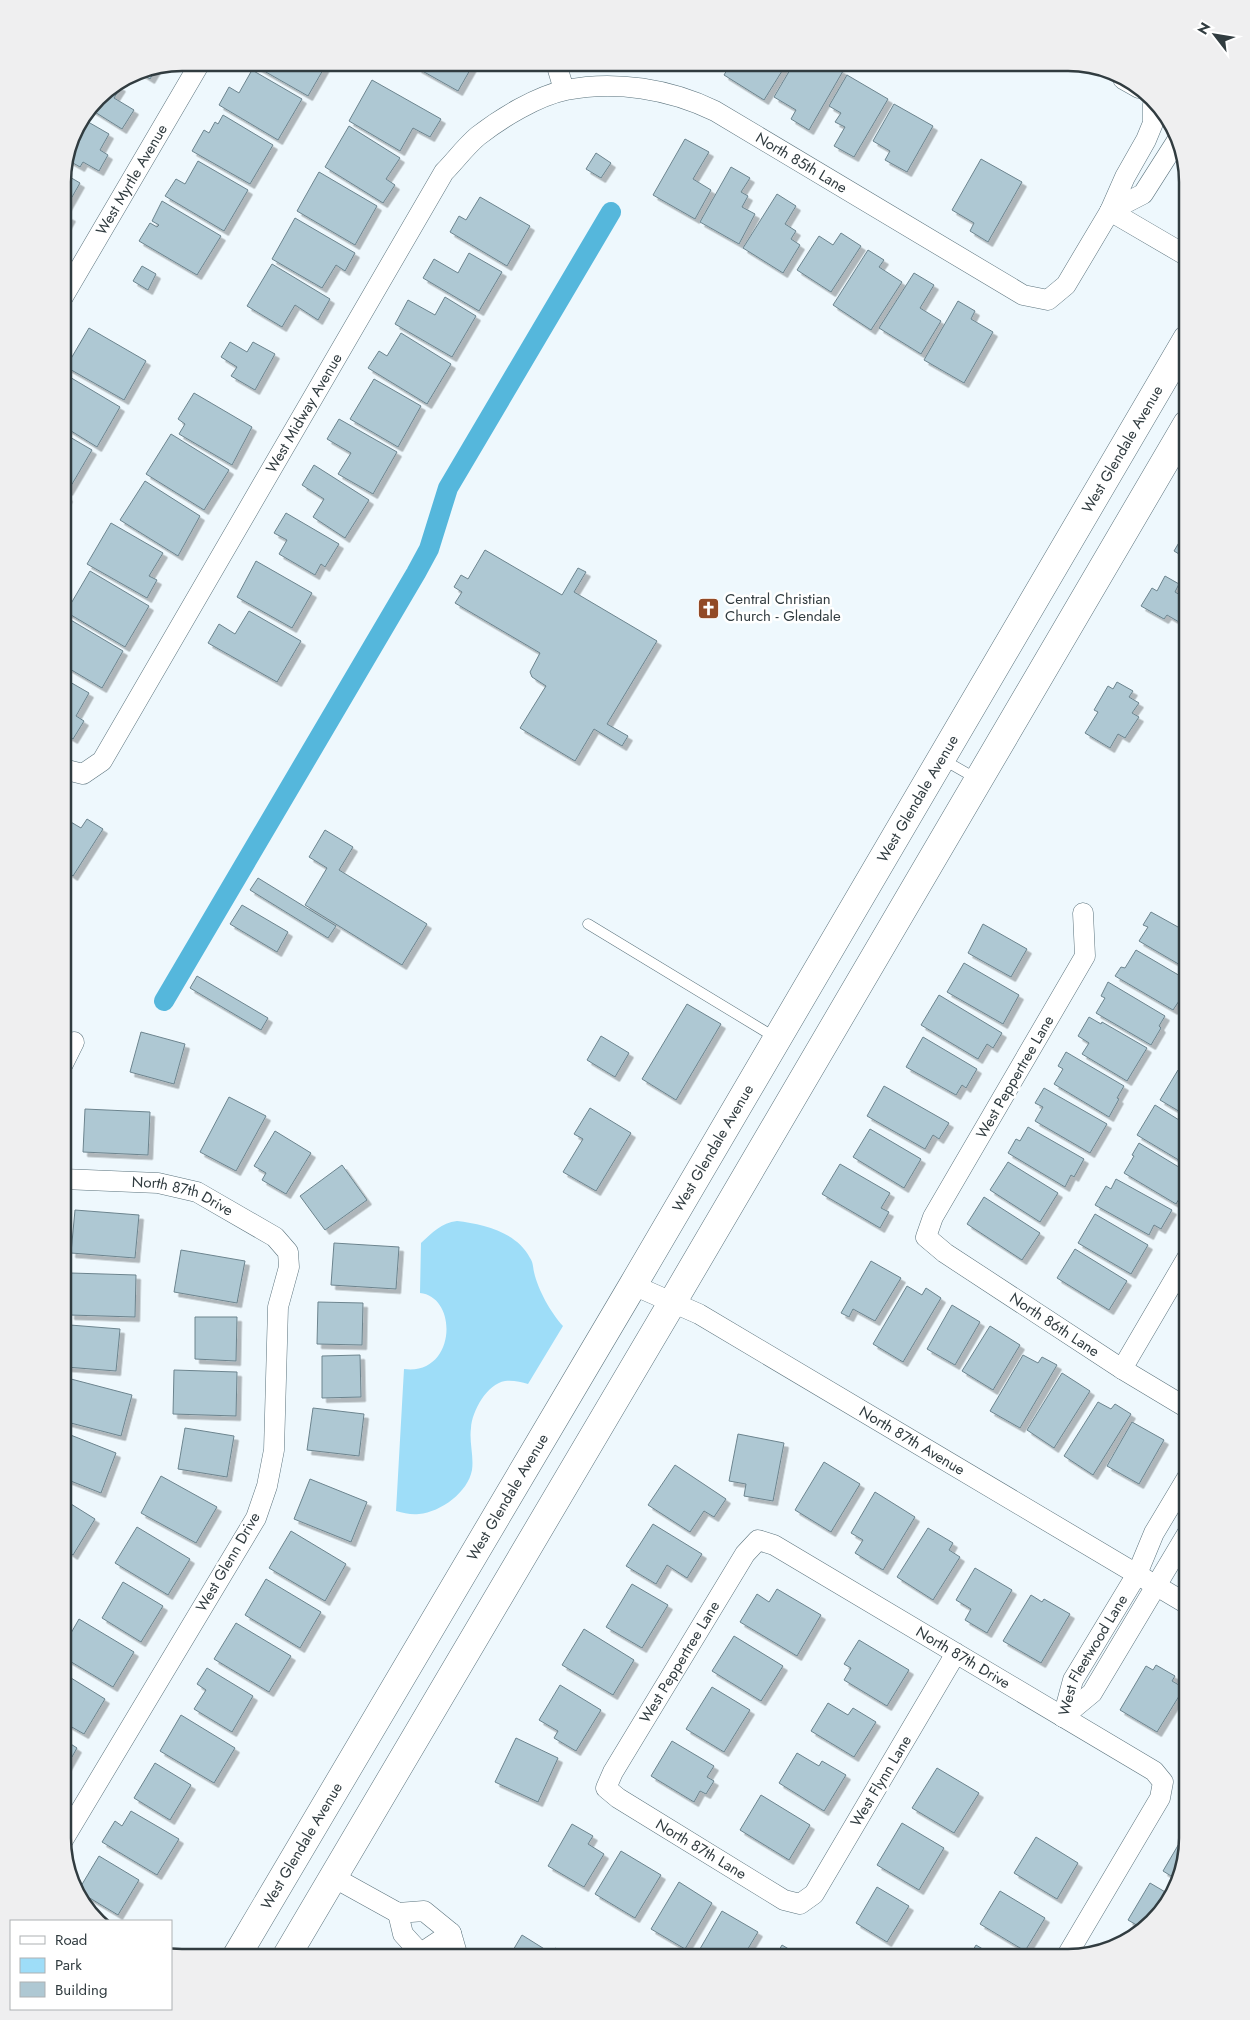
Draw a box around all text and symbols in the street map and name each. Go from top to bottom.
north arrow [1190,10,1240,60]
text: N [1192,18,1215,38]
street label: West Myrtle Avenue [90,120,173,239]
street label: North 85th Lane [751,127,852,199]
street label: West Midway Avenue [261,349,348,477]
street label: West Glendale Avenue [1076,381,1169,517]
place label: Central Christian Church - Glendale [725,588,841,627]
church icon: Central Christian Church - Glendale [697,596,721,620]
street label: West Glendale Avenue [872,731,964,867]
street label: West Peppertree Lane [971,1011,1059,1143]
street label: West Glendale Avenue [667,1080,759,1216]
street label: North 87th Drive [131,1171,237,1222]
street label: North 86th Lane [1005,1287,1104,1362]
street label: North 87th Avenue [855,1401,969,1481]
street label: West Glendale Avenue [461,1429,554,1565]
street label: West Glenn Drive [190,1508,266,1616]
street label: West Fleetwood Lane [1053,1590,1133,1718]
street label: West Peppertree Lane [634,1596,725,1727]
street label: North 87th Drive [912,1621,1015,1694]
street label: West Flynn Lane [845,1731,917,1831]
street label: West Glendale Avenue [255,1778,348,1914]
street label: North 87th Lane [651,1813,751,1885]
legend [10,1920,172,2010]
text: Road [55,1929,87,1951]
text: Park [55,1954,82,1976]
text: Building [55,1979,107,2001]

